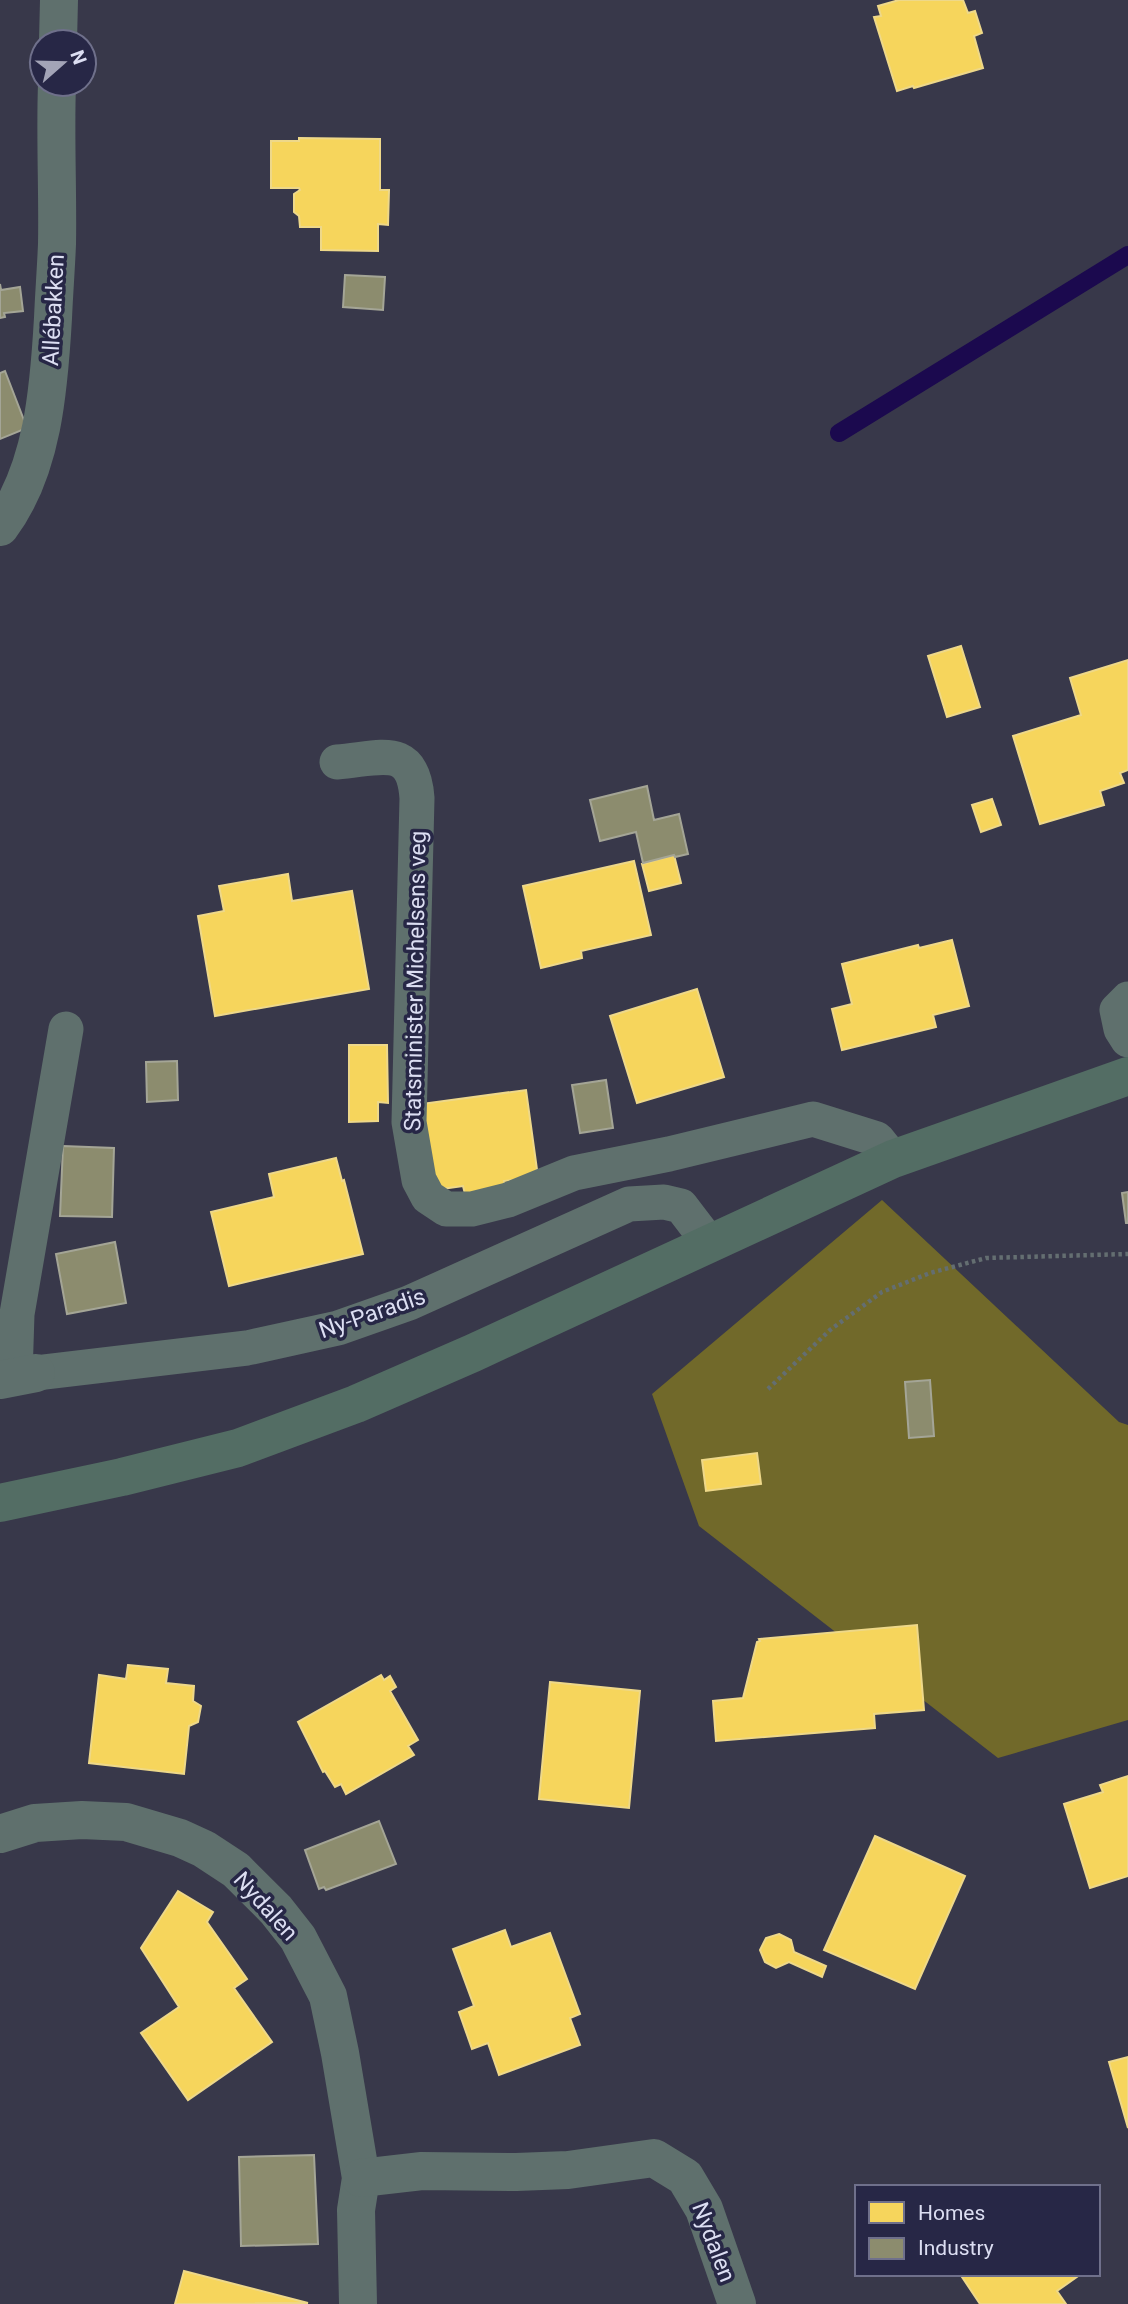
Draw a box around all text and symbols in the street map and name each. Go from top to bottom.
north arrow [28,28,98,98]
text: N [65,47,92,68]
street label: Allébakken [37,253,70,367]
street label: Statsminister Michelsens veg [399,830,432,1132]
street label: Ny-Paradis [315,1283,429,1344]
street label: Nydalen [228,1866,303,1946]
legend [855,2185,1100,2276]
street label: Nydalen [686,2199,741,2286]
text: Homes [918,2201,985,2225]
text: Industry [918,2236,994,2260]

